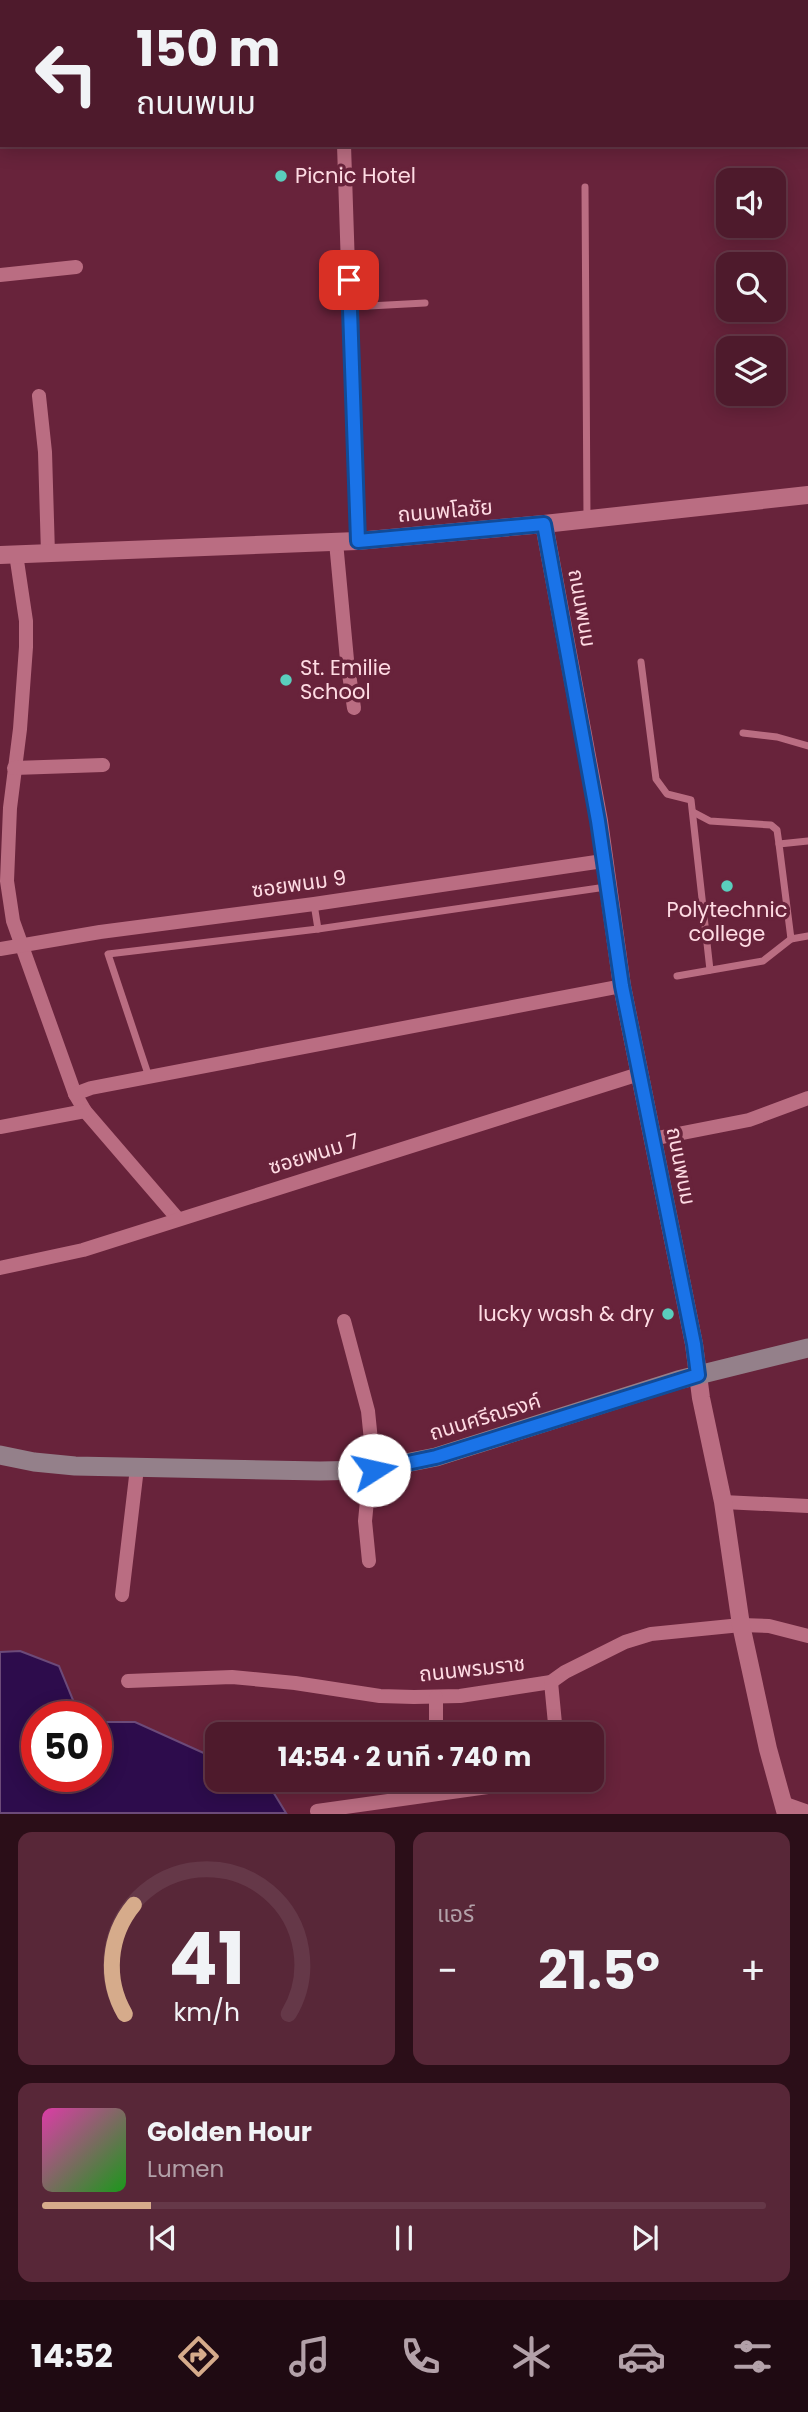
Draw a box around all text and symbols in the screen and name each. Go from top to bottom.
text: 150 m [136,15,281,83]
icon: left [21,28,112,119]
text: ถนนพนม [136,80,256,125]
place label: Picnic Hotel [295,161,416,190]
marker: Picnic Hotel [273,168,289,184]
map controls [716,168,786,406]
button: sound [716,168,786,238]
pin [319,250,379,310]
button: search [716,252,786,322]
icon: arrive [330,261,368,299]
button: layers [716,336,786,406]
street label: ถนนพโลชัย [396,492,494,529]
street label: ถนนพนม [561,567,604,649]
place label: St. Emilie School [300,653,391,706]
marker: St. Emilie School [278,672,294,688]
street label: ซอยพนม 9 [250,863,348,905]
marker: Polytechnic college [719,878,735,894]
place label: Polytechnic college [667,895,787,948]
street label: ถนนพนม [660,1124,703,1207]
street label: ซอยพนม 7 [265,1126,363,1181]
place label: lucky wash & dry [478,1299,654,1328]
marker: lucky wash & dry [660,1306,676,1322]
street label: ถนนศรีณรงค์ [425,1386,544,1447]
position arrow [337,1433,411,1507]
street label: ถนนพรมราช [417,1649,526,1688]
speed limit sign: 50 [21,1701,112,1792]
text: 14:54 · 2 นาที · 740 m [278,1739,531,1775]
text: แอร์ [437,1898,474,1930]
text: 41 [168,1909,245,2010]
text: 21.5° [538,1934,660,2007]
text: − [437,1944,458,1997]
text: + [740,1944,766,1997]
text: km/h [173,1995,240,2030]
text: Golden Hour [147,2114,312,2150]
text: Lumen [147,2153,224,2185]
icon: previous [144,2219,182,2257]
icon: pause [385,2219,423,2257]
icon: next [626,2219,664,2257]
icon: directions [174,2332,223,2381]
icon: music [285,2332,334,2381]
icon: phone [396,2332,445,2381]
icon: climate [507,2332,556,2381]
icon: car [617,2332,666,2381]
icon: filters [728,2332,777,2381]
text: 14:52 [31,2333,113,2378]

